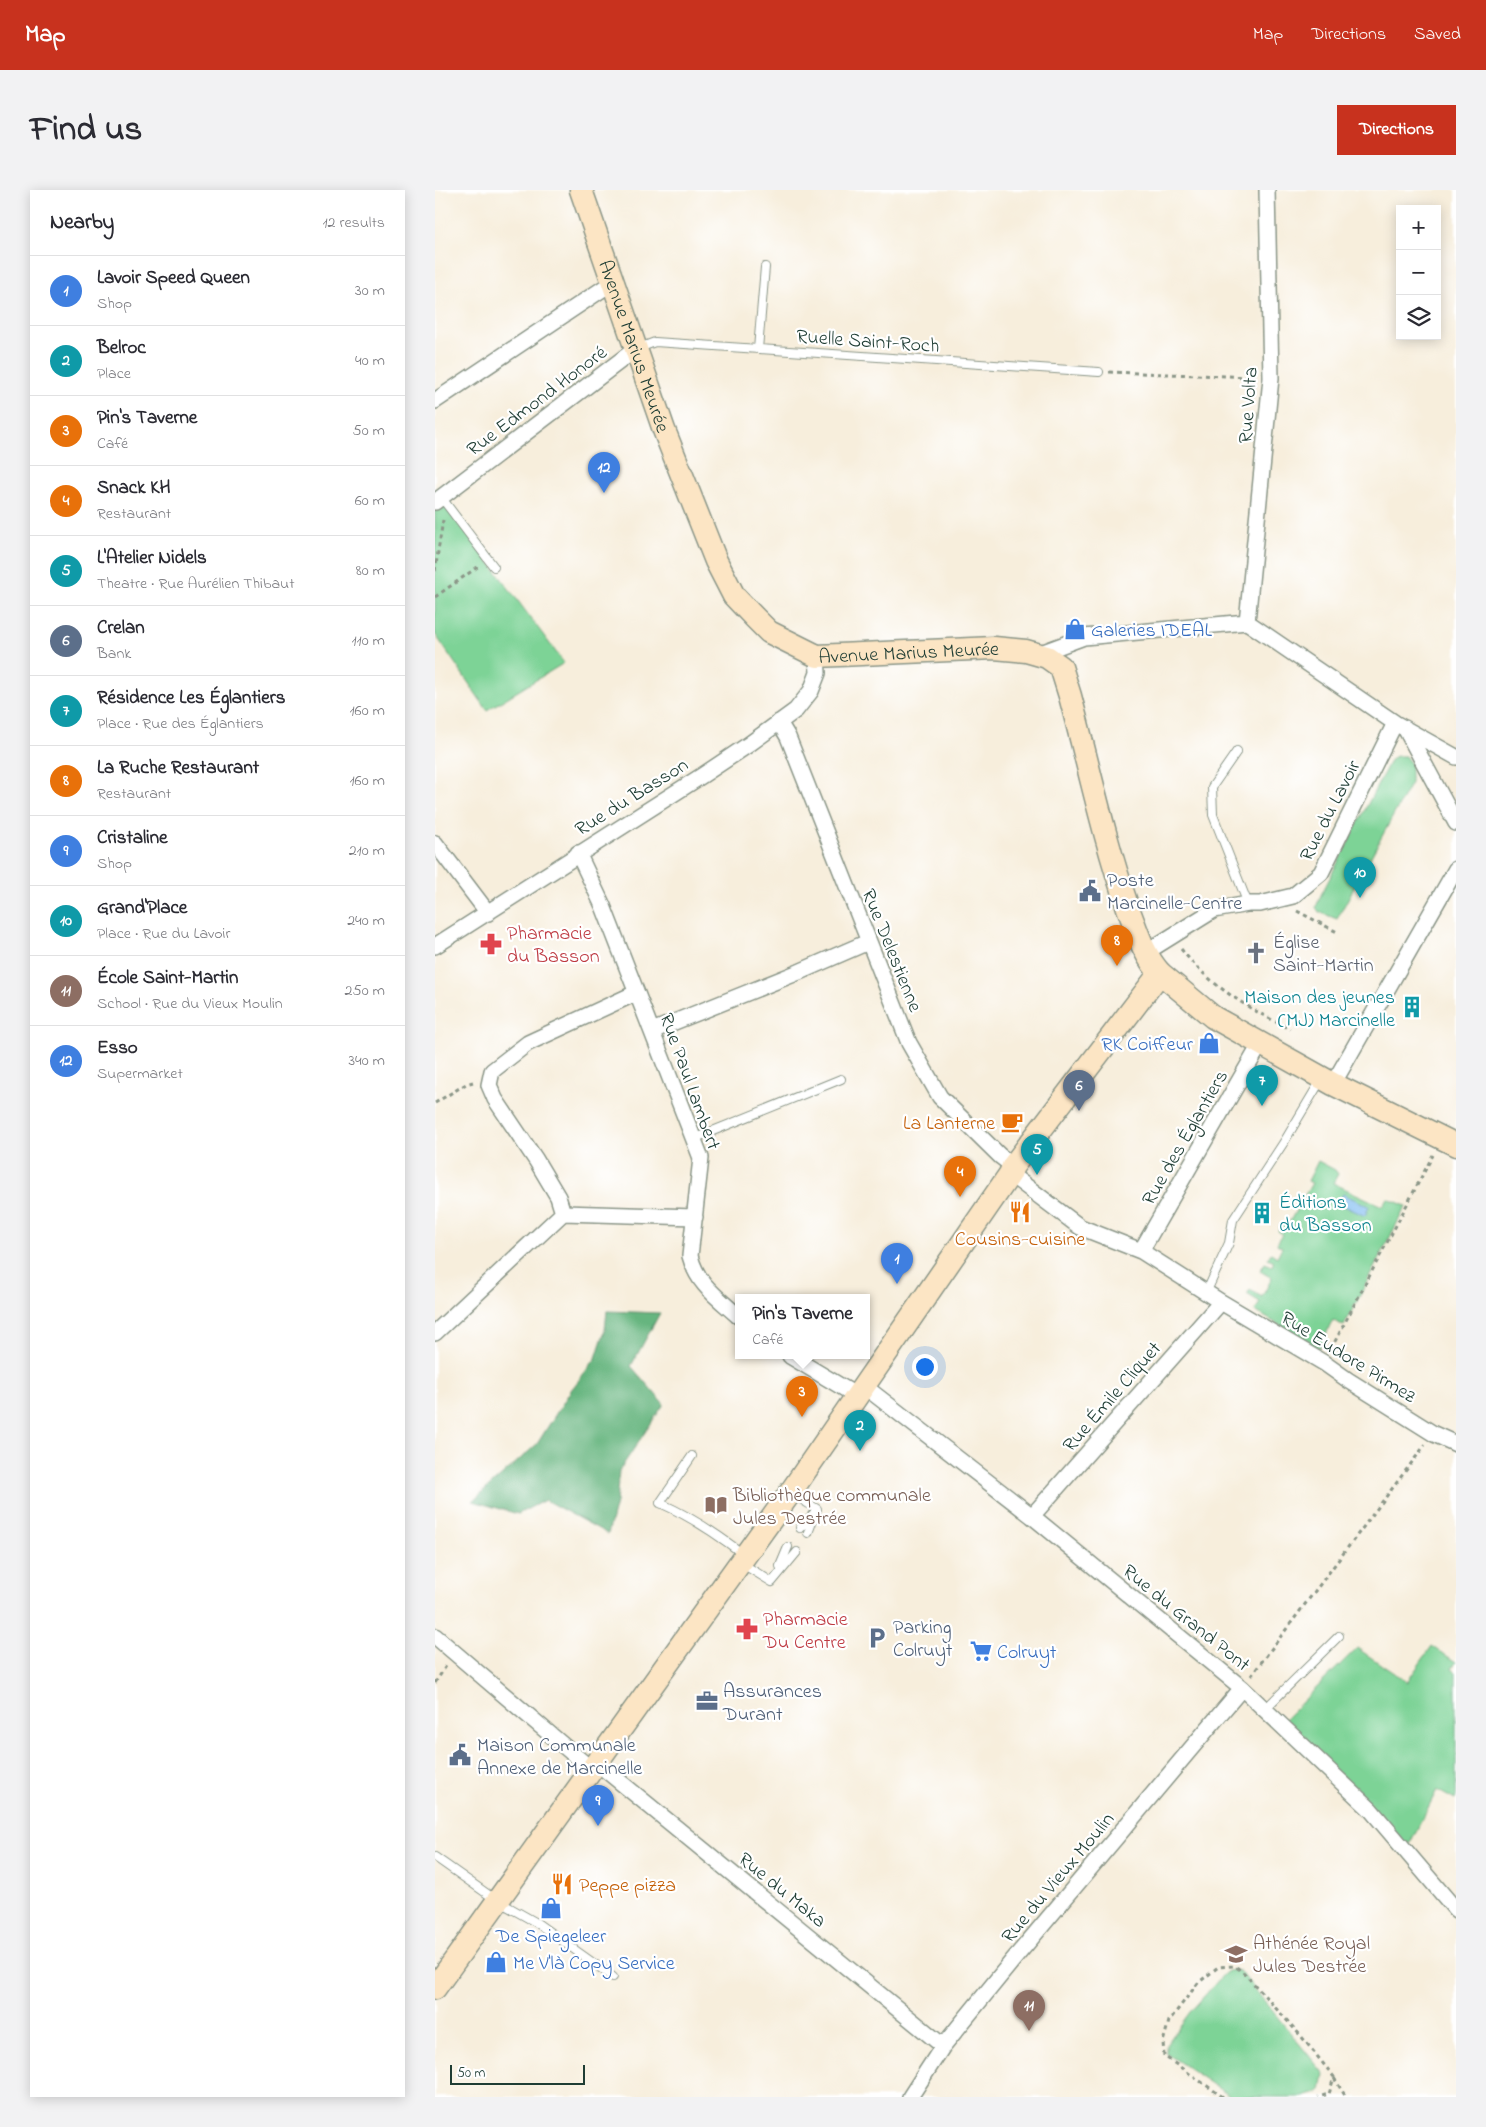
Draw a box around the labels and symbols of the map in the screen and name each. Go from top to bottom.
street label: Avenue Marius Meurée [589,257,676,437]
street label: Ruelle Saint-Roch [795,323,940,362]
street label: Rue Edmond Honoré [461,339,614,465]
street label: Rue Volta [1232,366,1267,444]
pin: 12 [588,452,620,493]
shop icon: Galeries IDEAL [1062,616,1088,642]
place label: Galeries IDEAL [1091,617,1212,646]
street label: Avenue Marius Meurée [818,636,1000,673]
street label: Rue du Basson [570,752,695,845]
street label: Rue du Lavoir [1293,755,1370,867]
pin: 10 [1344,857,1376,898]
place label: Poste Marcinelle-Centre [1107,867,1242,919]
public building icon: Poste Marcinelle-Centre [1077,878,1103,904]
street label: Rue Delestienne [853,885,929,1017]
place label: Pharmacie du Basson [507,920,600,972]
pin: 8 [1101,925,1133,966]
place label: Église Saint-Martin [1273,929,1374,981]
pharmacy icon: Pharmacie du Basson [478,931,504,957]
church icon: Église Saint-Martin [1243,940,1269,966]
place label: Maison des jeunes (MJ) Marcinelle [1244,984,1395,1036]
building icon: Maison des jeunes (MJ) Marcinelle [1399,994,1425,1020]
street label: Rue Paul Lambert [650,1009,727,1154]
shop icon: RK Coiffeur [1196,1030,1222,1056]
place label: RK Coiffeur [1101,1031,1194,1060]
street label: Rue des Églantiers [1136,1065,1238,1212]
pin: 7 [1246,1065,1278,1106]
pin: 6 [1063,1070,1095,1111]
cafe icon: La Lanterne [999,1109,1025,1135]
place label: La Lanterne [903,1110,995,1139]
pin: 5 [1021,1134,1053,1175]
pin: 4 [944,1156,976,1197]
place label: Éditions du Basson [1279,1189,1372,1241]
restaurant icon: Cousins-cuisine [1007,1199,1033,1225]
building icon: Éditions du Basson [1249,1200,1275,1226]
place label: Cousins-cuisine [955,1226,1085,1255]
pin: 1 [881,1243,913,1284]
street label: Rue Eudore Pirmez [1274,1305,1421,1412]
street label: Rue Émile Cliquet [1057,1336,1169,1459]
your location [912,1354,938,1380]
pin: 3 [786,1376,818,1417]
pin: 2 [844,1410,876,1451]
place label: Bibliothèque communale Jules Destrée [732,1482,931,1534]
library icon: Bibliothèque communale Jules Destrée [703,1492,729,1518]
street label: Rue du Grand Pont [1115,1558,1256,1680]
place label: Pharmacie Du Centre [762,1606,848,1658]
place label: Parking Colruyt [893,1614,953,1666]
pharmacy icon: Pharmacie Du Centre [734,1616,760,1642]
parking icon: Parking Colruyt [864,1625,890,1651]
supermarket icon: Colruyt [968,1638,994,1664]
place label: Colruyt [997,1639,1057,1668]
place label: Assurances Durant [722,1678,822,1730]
office icon: Assurances Durant [694,1688,720,1714]
place label: Maison Communale Annexe de Marcinelle [477,1732,642,1784]
public building icon: Maison Communale Annexe de Marcinelle [447,1742,473,1768]
pin: 9 [582,1785,614,1826]
street label: Rue du Vieux Moulin [995,1807,1123,1950]
street label: Rue du Maka [731,1846,832,1936]
restaurant icon: Peppe pizza [549,1871,575,1897]
place label: Peppe pizza [579,1872,676,1901]
shop icon: De Spiegeleer [538,1895,564,1921]
place label: De Spiegeleer [495,1923,607,1953]
place label: Athénée Royal Jules Destrée [1253,1930,1370,1982]
school or university icon: Athénée Royal Jules Destrée [1223,1941,1249,1967]
shop icon: Me V'là Copy Service [483,1949,509,1975]
place label: Me V'là Copy Service [513,1950,675,1979]
pin: 11 [1013,1990,1045,2031]
scale bar [450,2062,585,2085]

